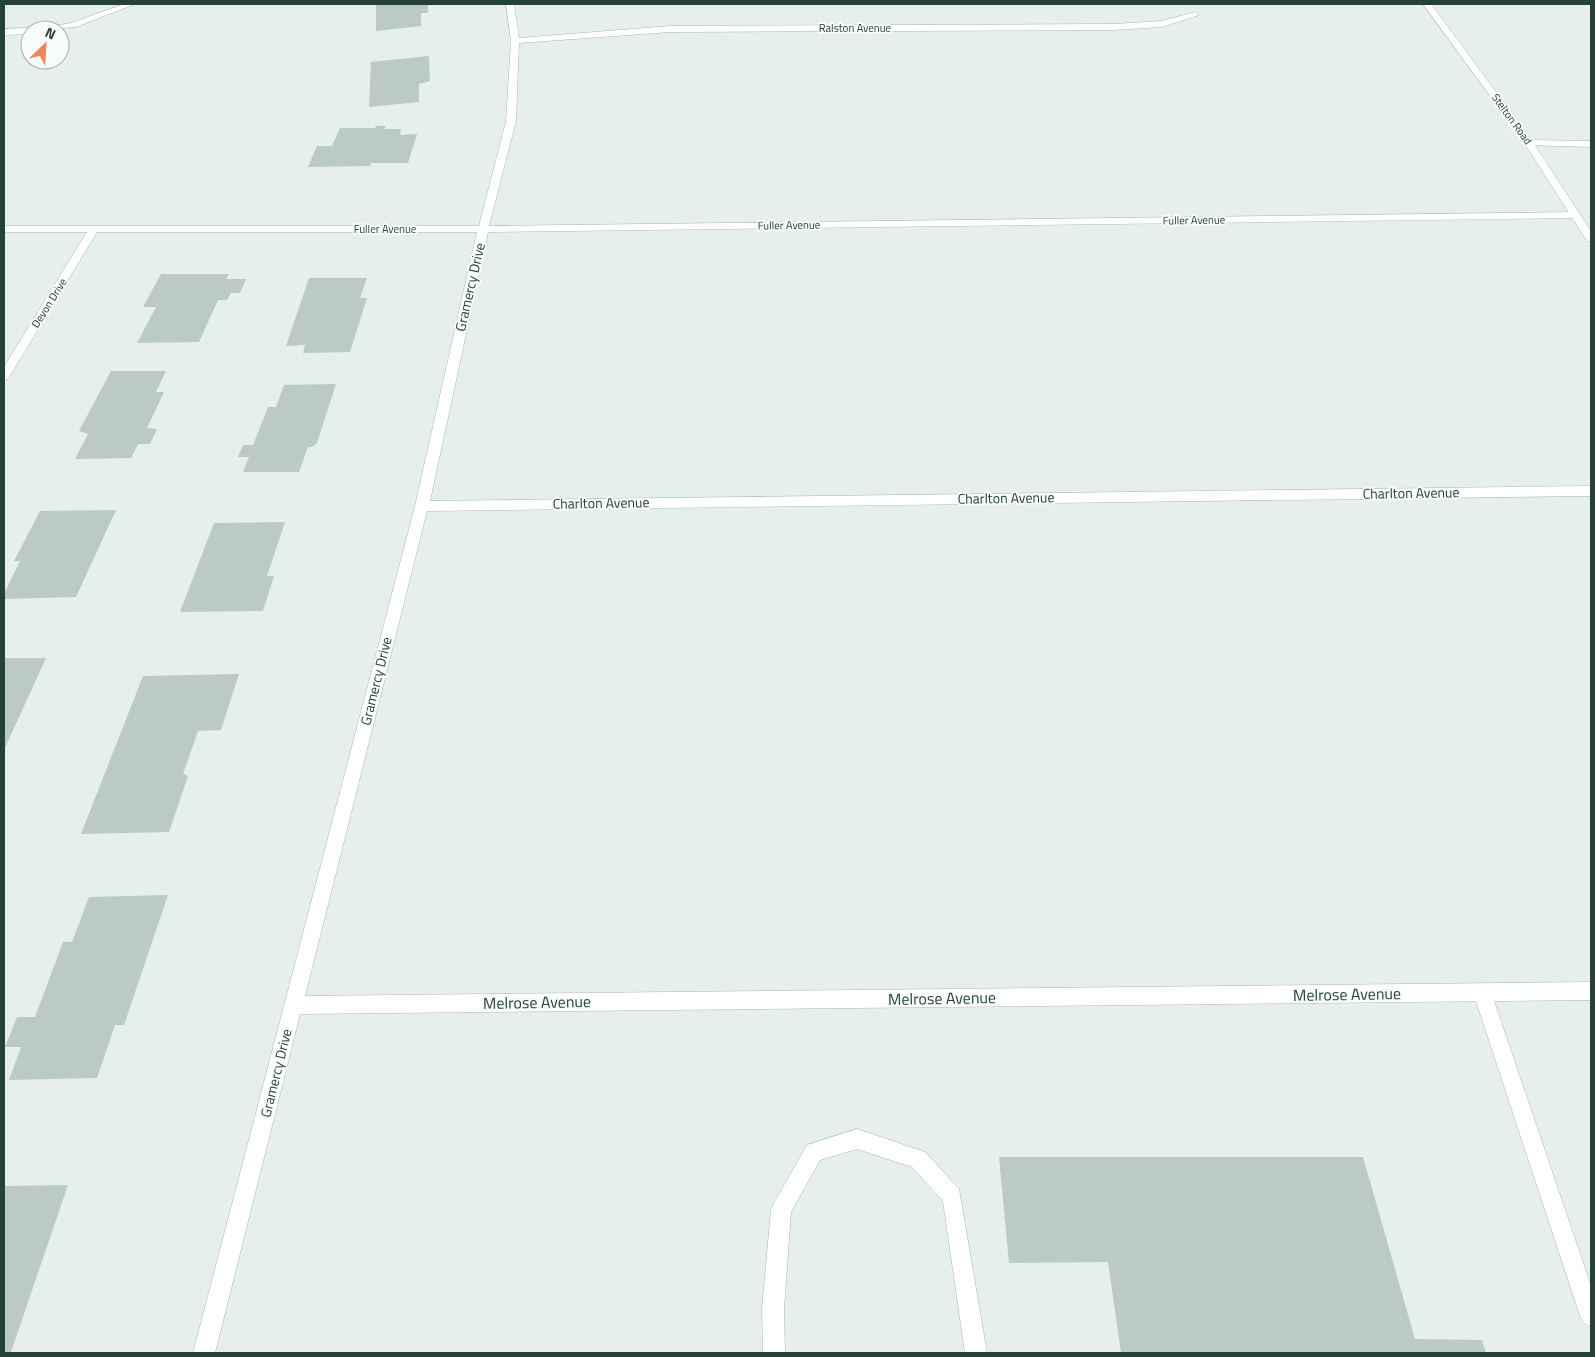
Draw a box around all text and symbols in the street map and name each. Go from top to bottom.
north arrow [20,20,70,70]
street label: Ralston Avenue [819,20,892,36]
text: N [42,21,60,44]
street label: Stelton Road [1488,90,1536,148]
street label: Fuller Avenue [1163,211,1226,229]
street label: Fuller Avenue [758,216,821,234]
street label: Fuller Avenue [354,221,417,237]
street label: Gramercy Drive [449,240,490,333]
street label: Devon Drive [27,275,71,331]
street label: Charlton Avenue [1362,481,1460,504]
street label: Charlton Avenue [957,486,1055,509]
street label: Charlton Avenue [552,491,650,514]
street label: Gramercy Drive [354,634,397,727]
street label: Melrose Avenue [1293,981,1401,1007]
street label: Melrose Avenue [888,985,996,1011]
street label: Melrose Avenue [483,989,591,1015]
street label: Gramercy Drive [254,1026,297,1119]

